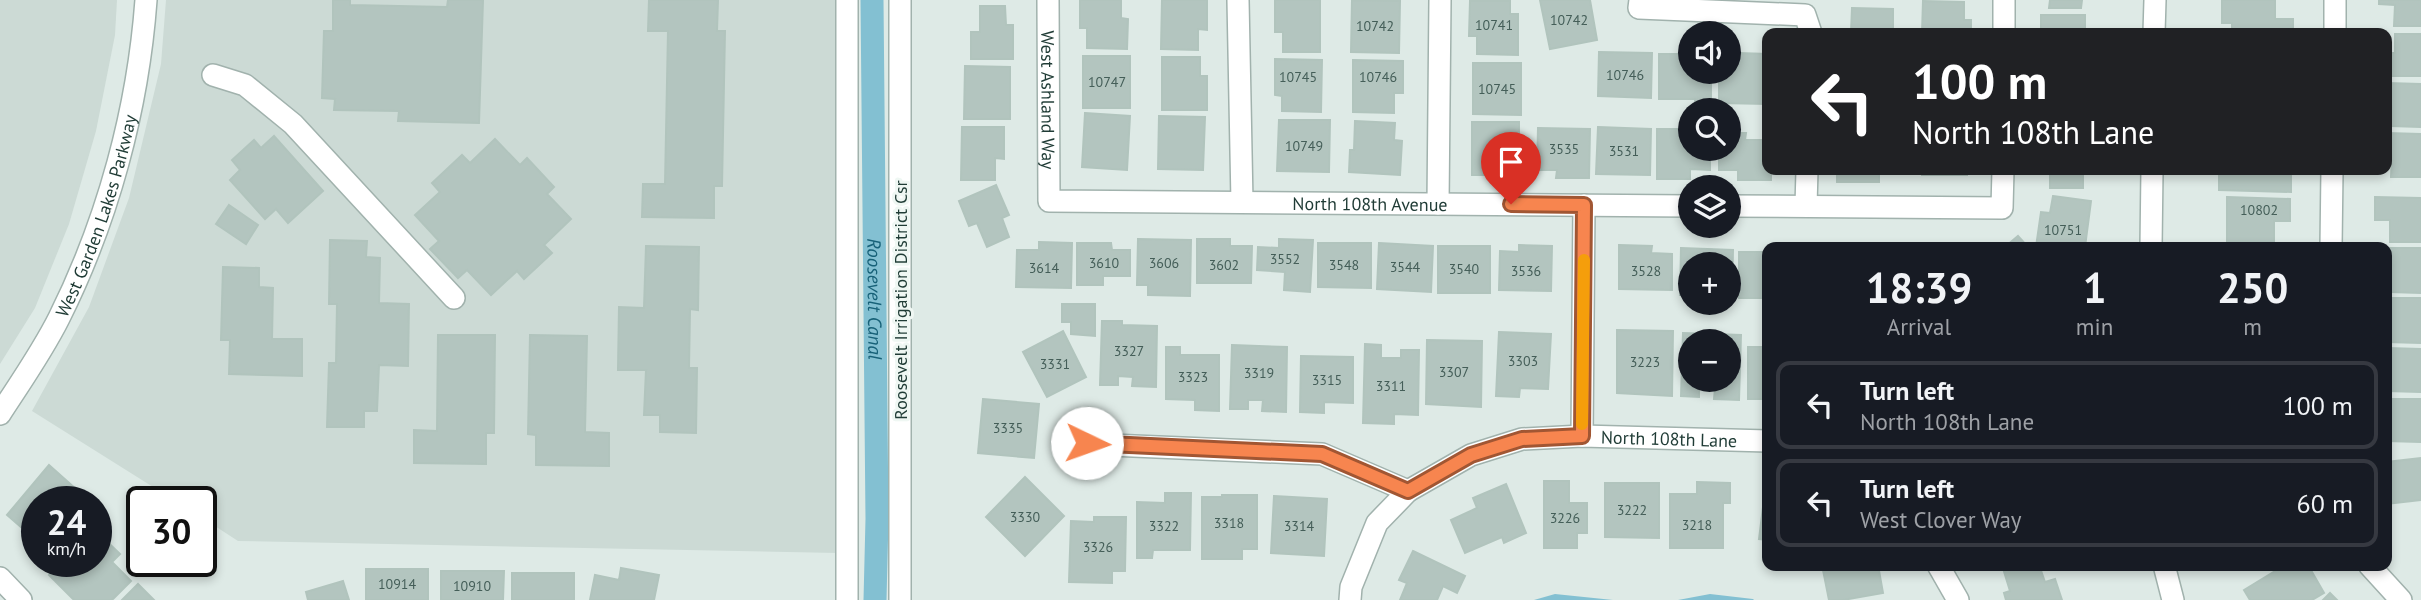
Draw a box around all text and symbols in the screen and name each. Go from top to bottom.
house number: 10742 [1550,11,1588,29]
house number: 10741 [1475,16,1513,34]
house number: 10742 [1356,17,1394,35]
map controls [1678,21,1741,392]
button: sound [1678,21,1741,84]
street label: West Ashland Way [1037,30,1060,170]
text: 100 m [1912,49,2047,113]
icon: left [1797,56,1888,147]
house number: 10746 [1606,66,1644,84]
house number: 10745 [1279,68,1317,86]
house number: 10746 [1359,68,1397,86]
house number: 10747 [1088,73,1126,91]
house number: 10745 [1478,80,1516,98]
button: search [1678,98,1741,161]
text: North 108th Lane [1912,111,2154,153]
street label: West Garden Lakes Parkway [50,112,141,321]
pin [1481,132,1541,204]
house number: 10749 [1285,137,1323,155]
house number: 3535 [1549,140,1579,158]
house number: 3531 [1609,142,1639,160]
icon: arrive [1492,143,1530,181]
button: layers [1678,175,1741,238]
street label: Roosevelt Irrigation District Csr [889,180,912,420]
street label: North 108th Avenue [1292,191,1448,216]
house number: 10802 [2240,201,2278,219]
house number: 10751 [2044,221,2082,239]
water label: Roosevelt Canal [862,238,887,360]
house number: 3552 [1270,250,1300,268]
button: + [1678,252,1741,315]
house number: 3610 [1089,254,1120,272]
house number: 3606 [1149,254,1179,272]
house number: 3602 [1209,256,1239,274]
house number: 3548 [1329,256,1359,274]
house number: 3544 [1390,258,1421,276]
house number: 3614 [1029,259,1060,277]
house number: 3540 [1449,260,1480,278]
text: 18:39 [1866,260,1972,315]
text: 1 [2083,260,2106,315]
text: 250 [2217,260,2288,315]
house number: 3536 [1511,262,1541,280]
house number: 3528 [1631,262,1661,280]
text: Arrival [1887,312,1951,341]
text: min [2076,312,2113,341]
text: m [2243,312,2262,341]
button: − [1678,329,1741,392]
house number: 3327 [1114,342,1144,360]
house number: 3303 [1508,352,1538,370]
house number: 3223 [1630,353,1660,371]
house number: 3331 [1040,355,1070,373]
house number: 3307 [1439,363,1469,381]
house number: 3319 [1244,364,1274,382]
house number: 3323 [1178,368,1208,386]
house number: 3315 [1312,371,1342,389]
text: Turn left [1860,374,1954,407]
house number: 3311 [1376,377,1406,395]
icon: left [1801,386,1839,424]
text: 100 m [2282,389,2353,422]
position arrow [1050,406,1124,480]
text: North 108th Lane [1860,407,2034,436]
house number: 3335 [993,419,1023,437]
street label: North 108th Lane [1601,425,1738,452]
text: Turn left [1860,472,1954,505]
icon: left [1801,484,1839,522]
speed limit sign: 30 [126,486,217,577]
text: 60 m [2297,487,2353,520]
text: 24 [47,499,86,545]
house number: 3222 [1617,501,1647,519]
text: West Clover Way [1860,505,2022,534]
house number: 3330 [1010,508,1041,526]
house number: 3226 [1550,509,1580,527]
house number: 3318 [1214,514,1244,532]
house number: 3218 [1682,516,1712,534]
house number: 3322 [1149,517,1179,535]
house number: 3314 [1284,517,1315,535]
text: km/h [47,537,86,560]
house number: 3326 [1083,538,1113,556]
house number: 10914 [378,575,416,593]
house number: 10910 [453,577,491,595]

